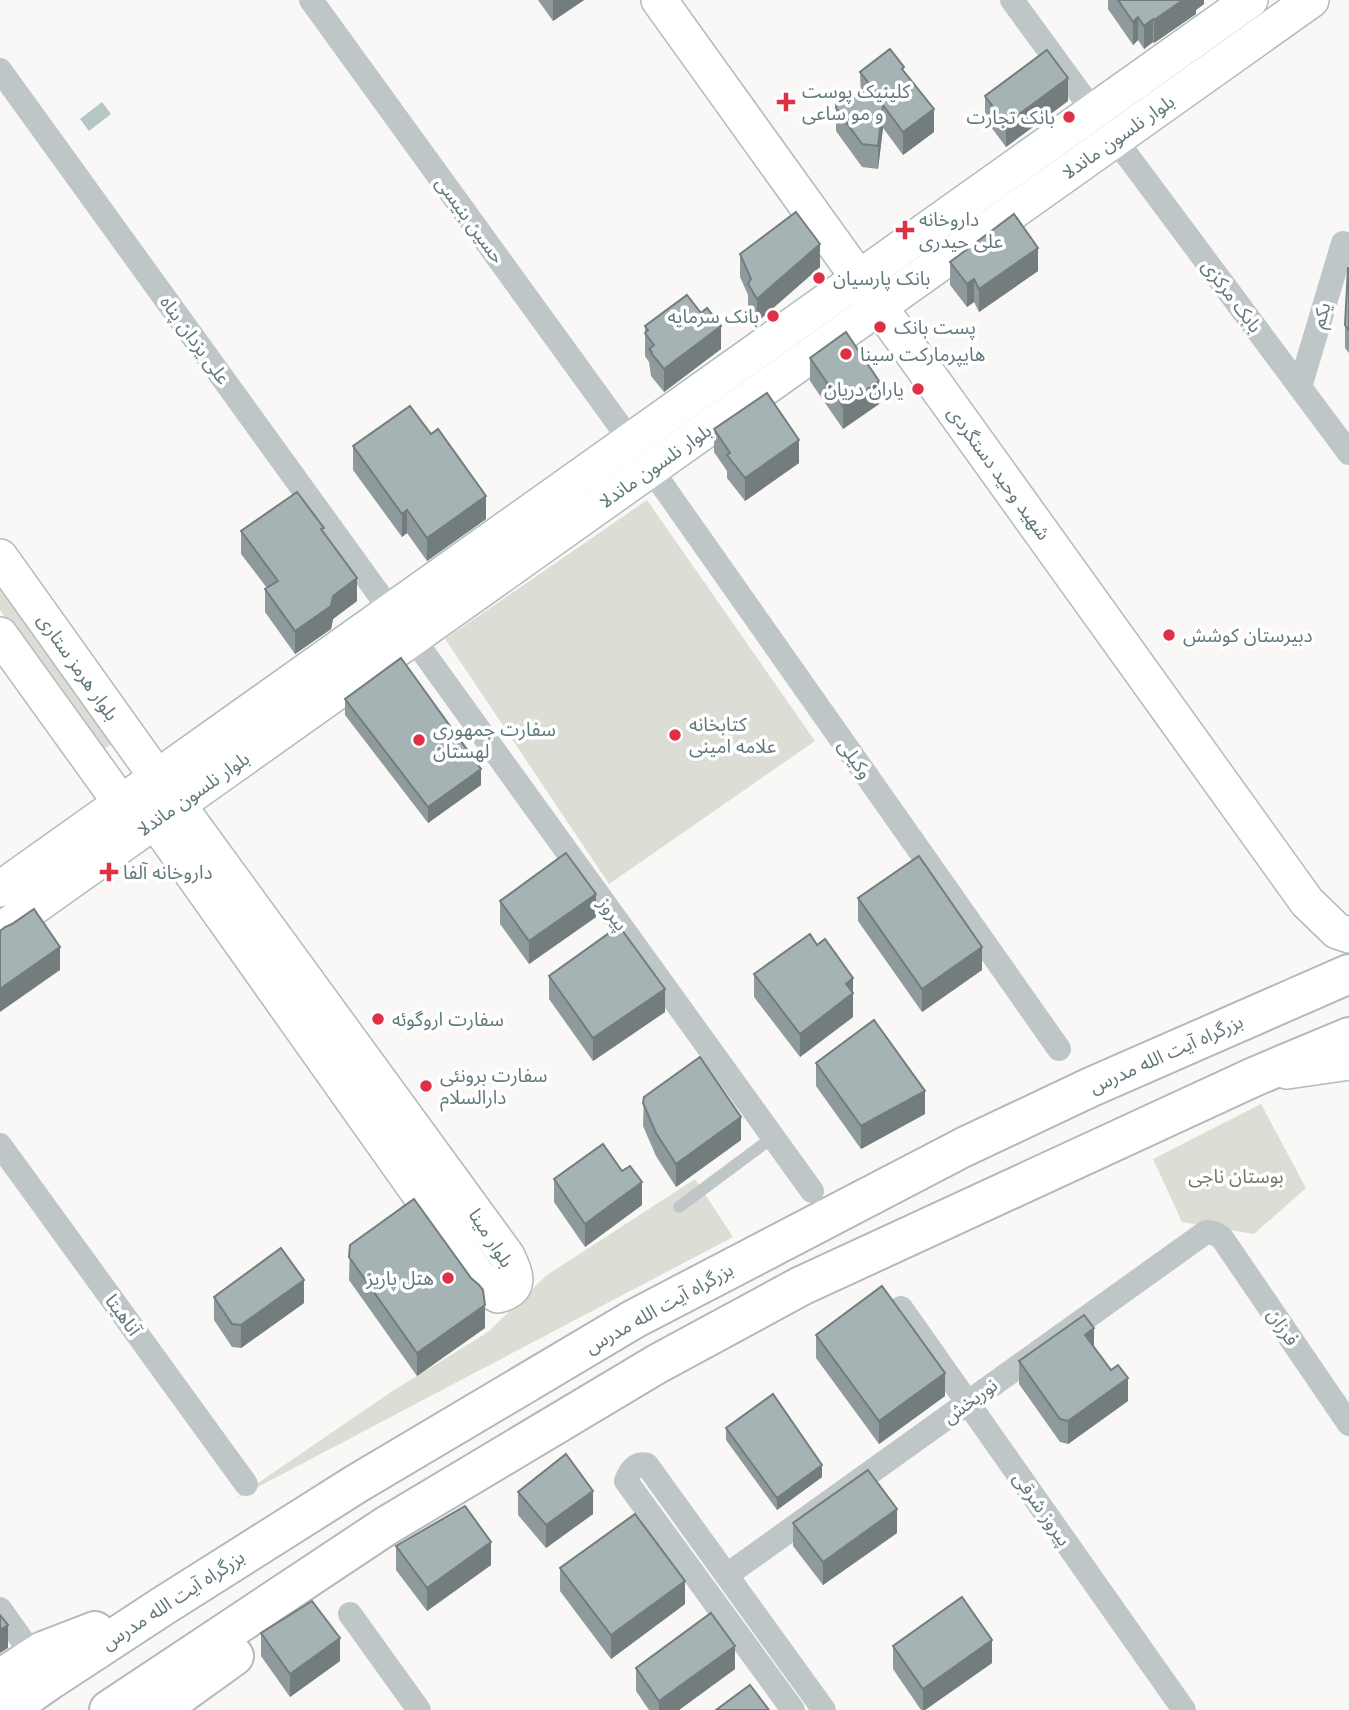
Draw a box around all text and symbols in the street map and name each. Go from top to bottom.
place label: کلینیک پوست و مو ساعی [802,80,911,125]
street label: بلوار نلسون ماندلا [1057,90,1179,184]
marker: کلینیک پوست و مو ساعی [776,92,796,112]
place label: بانک تجارت [967,106,1055,129]
marker: بانک تجارت [1061,109,1077,125]
street label: حسین بنیسی [431,172,509,268]
place label: داروخانه علی حیدری [919,208,1003,253]
marker: داروخانه علی حیدری [897,222,913,238]
street label: بابک مرکزی [1197,255,1267,337]
place label: بانک پارسیان [833,267,930,291]
marker: بانک پارسیان [811,270,827,286]
street label: علی یزدان پناه [154,291,235,389]
street label: یکم [1306,299,1339,332]
place label: بانک سرمایه [668,305,759,328]
marker: بانک سرمایه [765,308,781,324]
place label: پست بانک [894,316,976,340]
marker: پست بانک [872,319,888,335]
place label: هایپرمارکت سینا [860,343,985,367]
marker: هایپرمارکت سینا [838,346,854,362]
place label: یاران دریان [824,378,904,401]
marker: یاران دریان [910,381,926,397]
street label: شهید وحید دستگردی [943,402,1055,544]
street label: بلوار نلسون ماندلا [594,419,716,513]
street label: بلوار هرمز ستاری [33,609,123,725]
place label: دبیرستان کوشش [1183,624,1313,647]
marker: دبیرستان کوشش [1161,627,1177,643]
place label: کتابخانه علامه امینی [689,713,776,758]
place label: سفارت جمهوری لهستان [433,718,556,763]
marker: کتابخانه علامه امینی [667,727,683,743]
marker: سفارت جمهوری لهستان [411,732,427,748]
street label: وكيلی [833,735,877,783]
street label: بلوار نلسون ماندلا [132,747,254,841]
place label: داروخانه آلفا [123,861,213,884]
marker: داروخانه آلفا [101,864,117,880]
street label: پیروز [592,892,633,936]
place label: سفارت اروگوئه [392,1008,504,1031]
street label: بزرگراه آیت الله مدرس [1086,1010,1246,1098]
marker: سفارت اروگوئه [370,1011,386,1027]
place label: سفارت برونئی دارالسلام [440,1064,547,1112]
marker: سفارت برونئی دارالسلام [418,1078,434,1094]
park label: بوستان ناجی [1188,1165,1284,1188]
street label: بلوار مینا [464,1204,518,1272]
street label: بزرگراه آیت الله مدرس [581,1258,737,1358]
place label: هتل پاریز [365,1267,434,1291]
marker: هتل پاریز [440,1270,456,1286]
street label: آناهیتا [100,1290,147,1341]
street label: فرزان [1262,1304,1304,1350]
street label: نوربخش [938,1374,1002,1428]
street label: پیروز شرقی [1007,1468,1076,1551]
street label: بزرگراه آیت الله مدرس [97,1545,249,1655]

